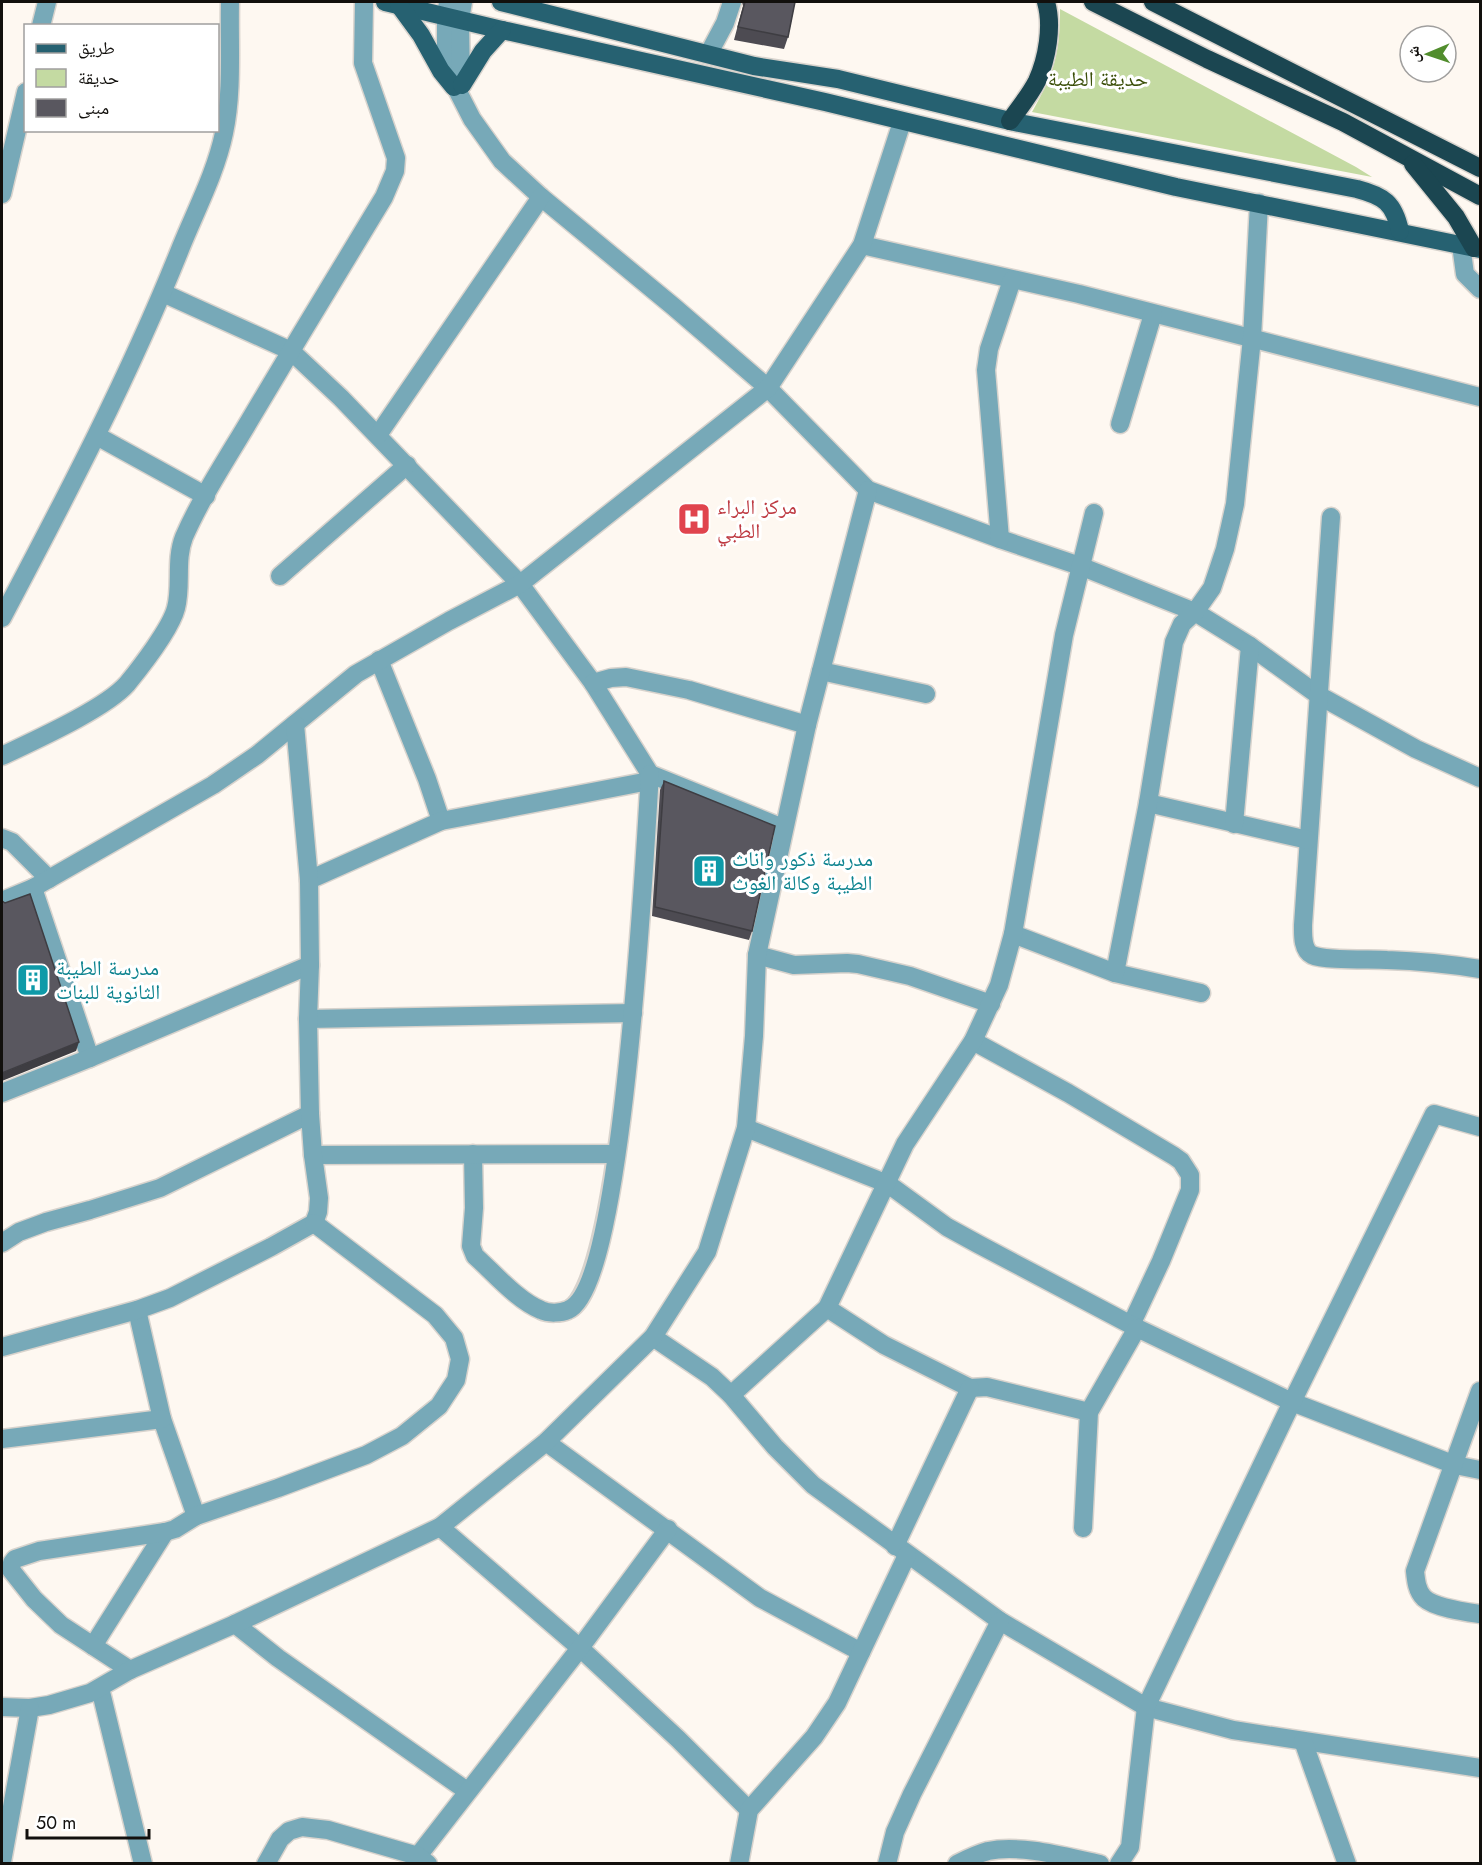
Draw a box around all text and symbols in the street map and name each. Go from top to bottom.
legend [24,24,219,132]
north arrow [1398,24,1458,84]
text: طريق [78,35,115,61]
text: ش [1402,46,1425,63]
park label: حديقة الطيبة [1048,64,1148,94]
text: حديقة [78,65,119,91]
text: مبنى [78,95,109,121]
place label: مركز البراء الطبي [717,492,797,547]
hospital icon: مركز البراء الطبي [676,501,712,537]
place label: مدرسة ذكور واناث الطيبة وكالة الغوث [732,844,873,898]
building icon: مدرسة ذكور واناث الطيبة وكالة الغوث [691,853,727,889]
place label: مدرسة الطيبة الثانوية للبنات [56,953,160,1007]
building icon: مدرسة الطيبة الثانوية للبنات [15,962,51,998]
scale bar [27,1802,148,1840]
text: 50 m [36,1810,76,1836]

